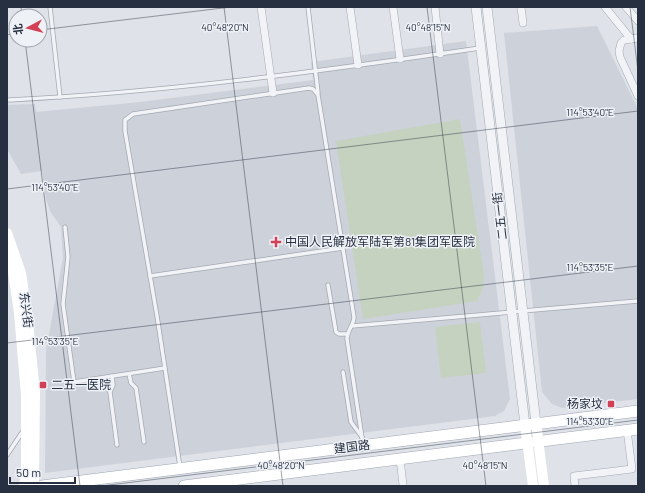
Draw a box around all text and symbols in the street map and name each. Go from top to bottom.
north arrow [8,8,48,48]
text: 40°48'20"N [201,21,249,33]
text: 40°48'15"N [405,21,451,33]
text: 北 [10,23,25,36]
text: 114°53'40"E [566,106,614,118]
text: 114°53'40"E [31,181,79,193]
street label: 二五一街 [489,191,509,241]
place label: 中国人民解放军陆军第81集团军医院 [285,234,475,248]
marker: 中国人民解放军陆军第81集团军医院 [270,236,282,248]
text: 114°53'35"E [567,261,613,273]
street label: 东兴街 [18,291,36,329]
text: 114°53'35"E [32,335,78,347]
place label: 二五一医院 [51,377,111,391]
marker: 二五一医院 [38,380,48,390]
place label: 杨家坟 [567,396,603,410]
marker: 杨家坟 [606,399,616,409]
text: 114°53'30"E [566,415,614,427]
street label: 建国路 [333,437,371,455]
scale bar [10,459,75,485]
text: 40°48'20"N [257,459,305,471]
text: 40°48'15"N [462,459,508,471]
text: 50 m [16,465,41,479]

